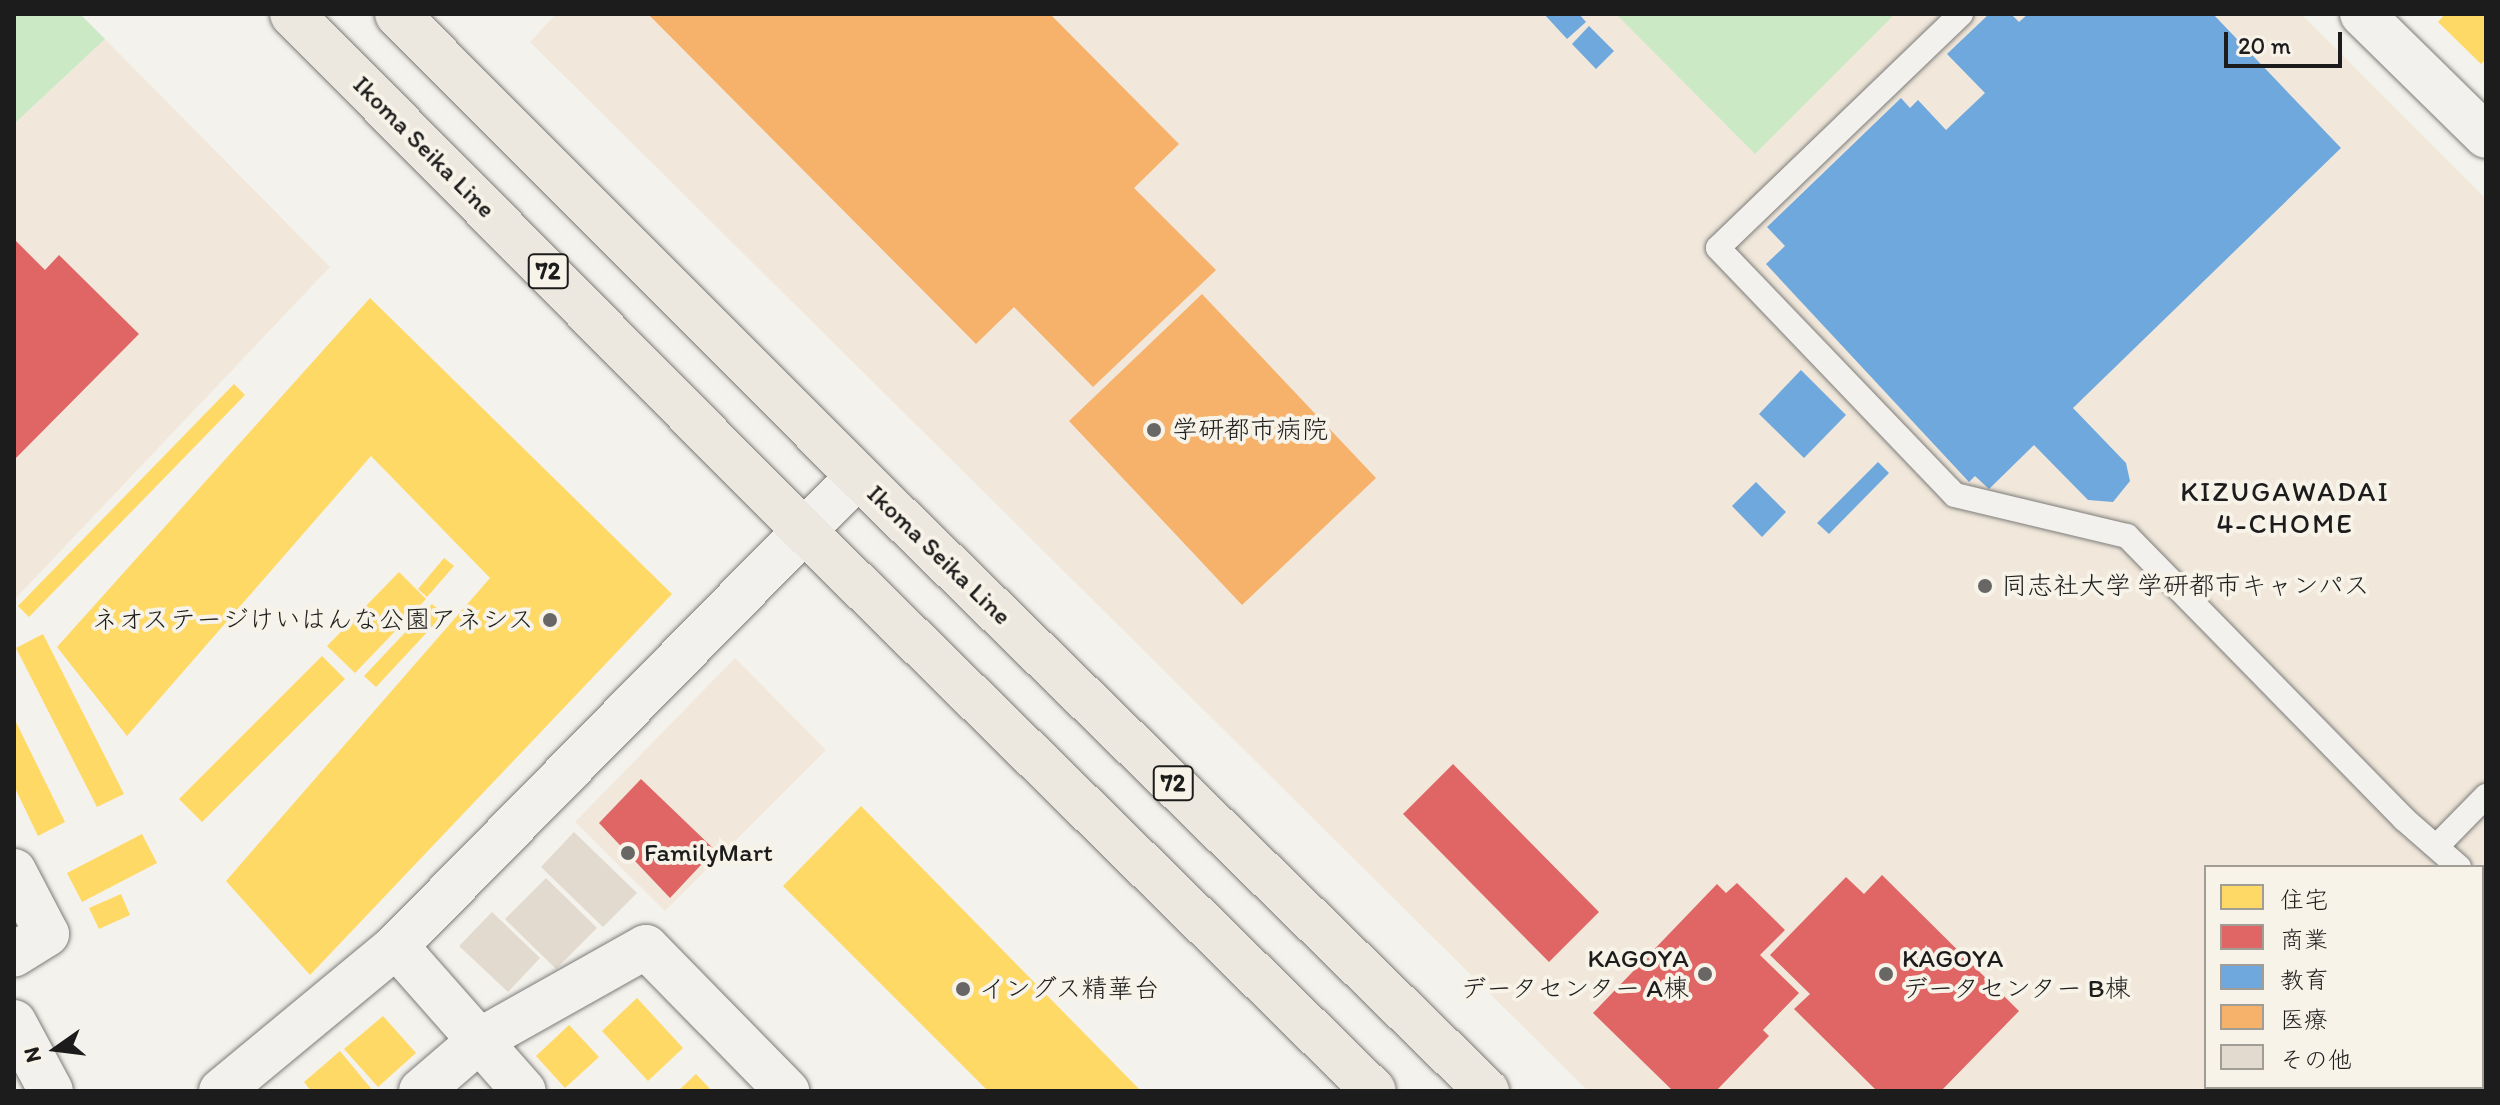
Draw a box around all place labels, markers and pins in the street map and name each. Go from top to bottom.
place label: 学研都市病院 [1172,414,1328,446]
marker: 学研都市病院 [1143,419,1165,441]
place label: 同志社大学 学研都市キャンパス [2001,570,2371,602]
marker: 同志社大学 学研都市キャンパス [1976,577,1994,595]
place label: ネオステージけいはんな公園アネシス [92,604,534,636]
marker: ネオステージけいはんな公園アネシス [541,611,559,629]
place label: FamilyMart [644,837,773,869]
marker: FamilyMart [619,844,637,862]
place label: KAGOYA データセンター A棟 [1459,943,1689,1004]
place label: KAGOYA データセンター B棟 [1902,943,2132,1004]
marker: KAGOYA データセンター A棟 [1696,965,1714,983]
marker: KAGOYA データセンター B棟 [1877,965,1895,983]
place label: イングス精華台 [979,973,1161,1005]
marker: イングス精華台 [954,980,972,998]

